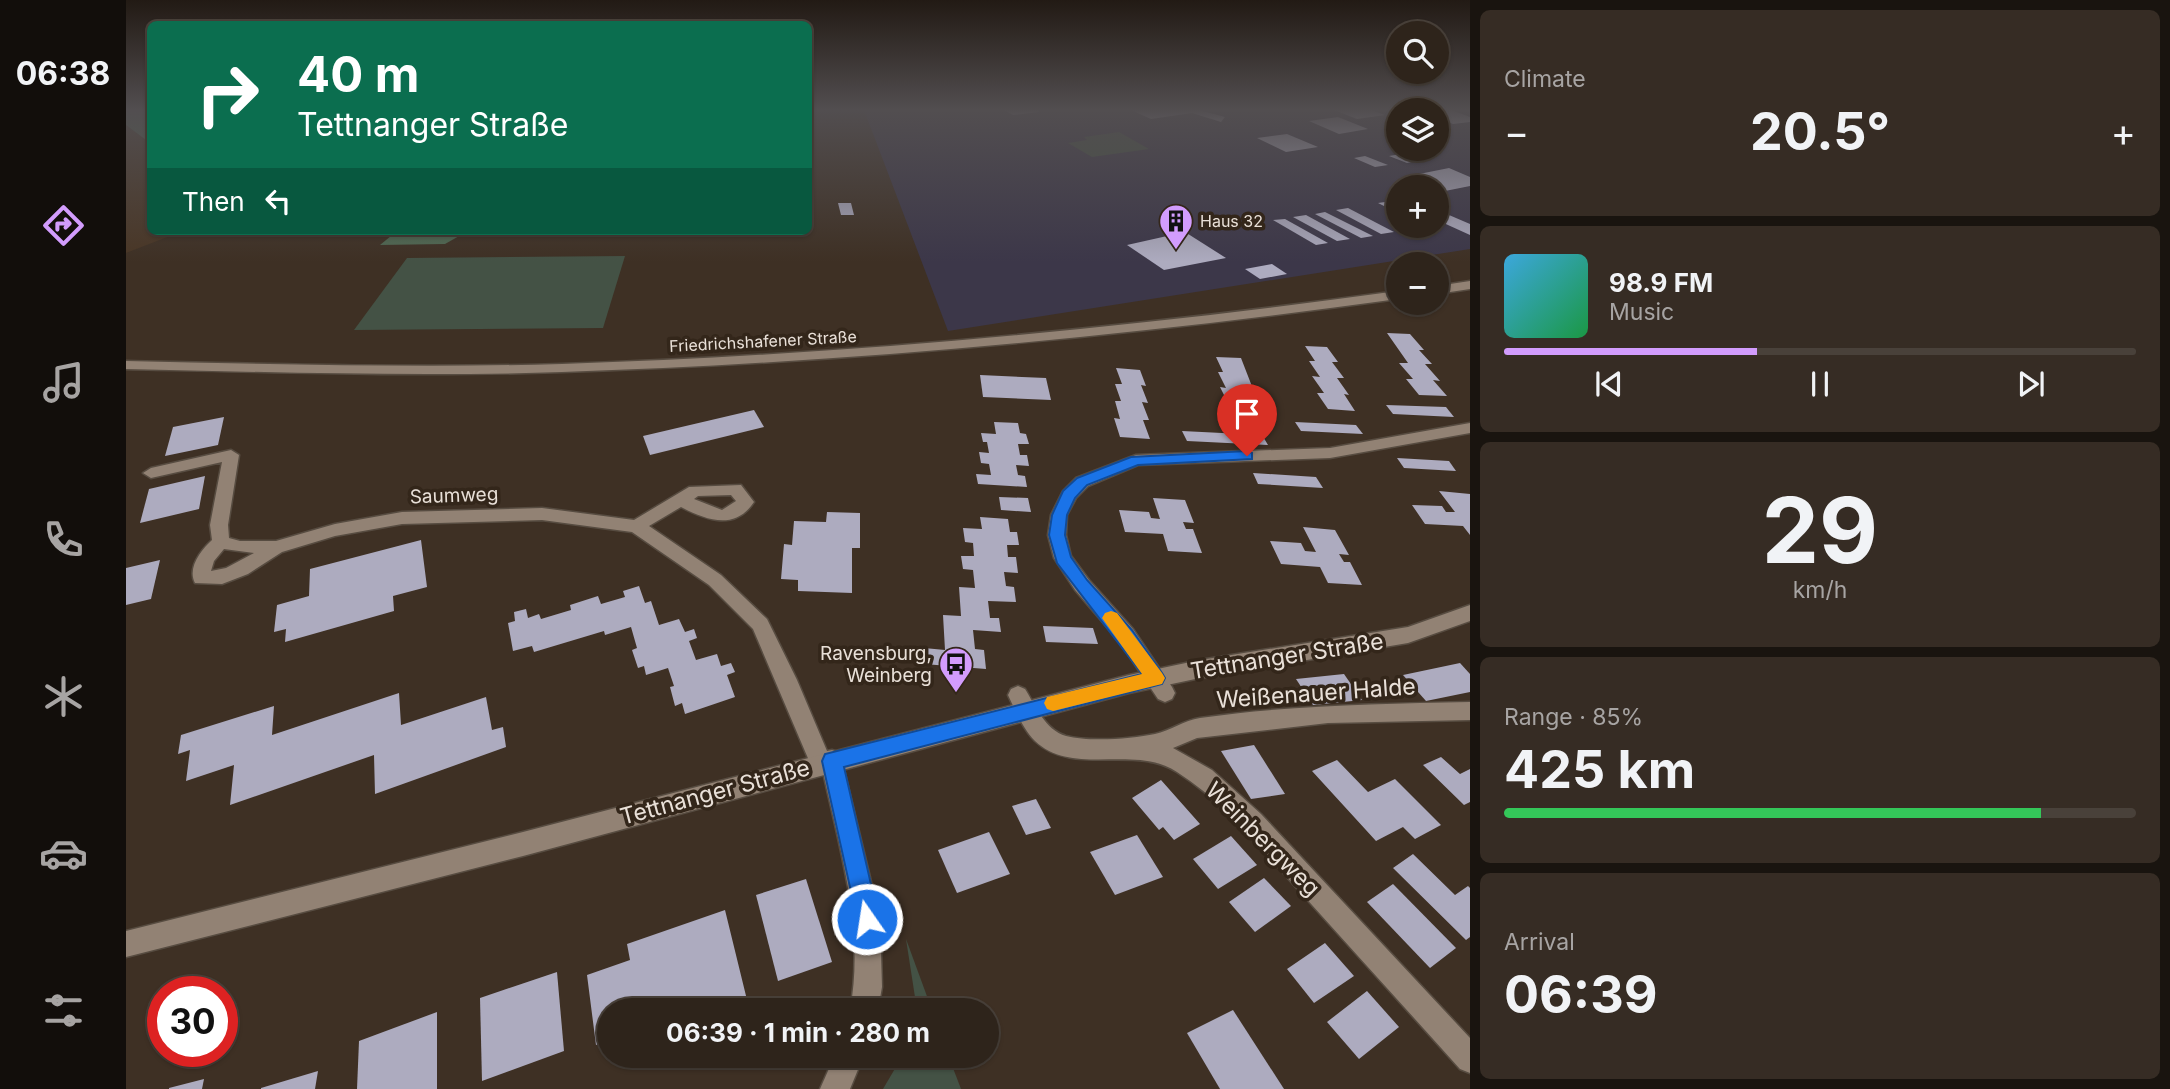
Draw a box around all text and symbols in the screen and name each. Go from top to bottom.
map controls [1386,21,1449,315]
button: search [1386,21,1449,84]
text: 40 m [297,45,420,104]
icon: right [182,49,273,140]
text: 06:38 [16,54,110,93]
text: Climate [1504,65,1586,93]
button: layers [1386,98,1449,161]
text: 20.5° [1750,100,1890,163]
text: Tettnanger Straße [297,105,568,144]
text: − [1504,109,1529,155]
text: + [2111,109,2136,155]
button: + [1386,175,1449,238]
icon: left [259,182,297,220]
text: Then [182,186,245,217]
icon: directions [39,201,88,250]
building icon: Haus 32 [1157,202,1195,251]
place label: Haus 32 [1200,211,1263,231]
button: − [1386,252,1449,315]
text: 98.9 FM [1609,267,1713,298]
text: Music [1609,298,1674,326]
street label: Friedrichshafener Straße [669,326,857,356]
icon: music [39,358,88,407]
icon: previous [1590,365,1628,403]
icon: pause [1801,365,1839,403]
icon: next [2012,365,2050,403]
pin [1217,384,1277,456]
icon: arrive [1228,395,1266,433]
text: 29 [1762,475,1878,585]
street label: Saumweg [409,482,499,509]
icon: phone [39,515,88,564]
text: km/h [1793,576,1847,604]
street label: Tettnanger Straße [1188,627,1386,685]
place label: Ravensburg, Weinberg [820,642,932,687]
bus stop icon: Ravensburg, Weinberg [937,645,975,694]
icon: climate [39,672,88,721]
street label: Weißenauer Halde [1215,672,1417,714]
text: Range · 85% [1504,703,1643,731]
text: 425 km [1504,738,1695,801]
street label: Tettnanger Straße [617,753,813,831]
street label: Weinbergweg [1200,776,1326,902]
icon: car [39,829,88,878]
position arrow [830,882,904,956]
text: Arrival [1504,928,1575,956]
text: 06:39 [1504,963,1658,1026]
speed limit sign: 30 [147,976,238,1067]
icon: filters [39,986,88,1035]
text: 06:39 · 1 min · 280 m [666,1017,930,1048]

